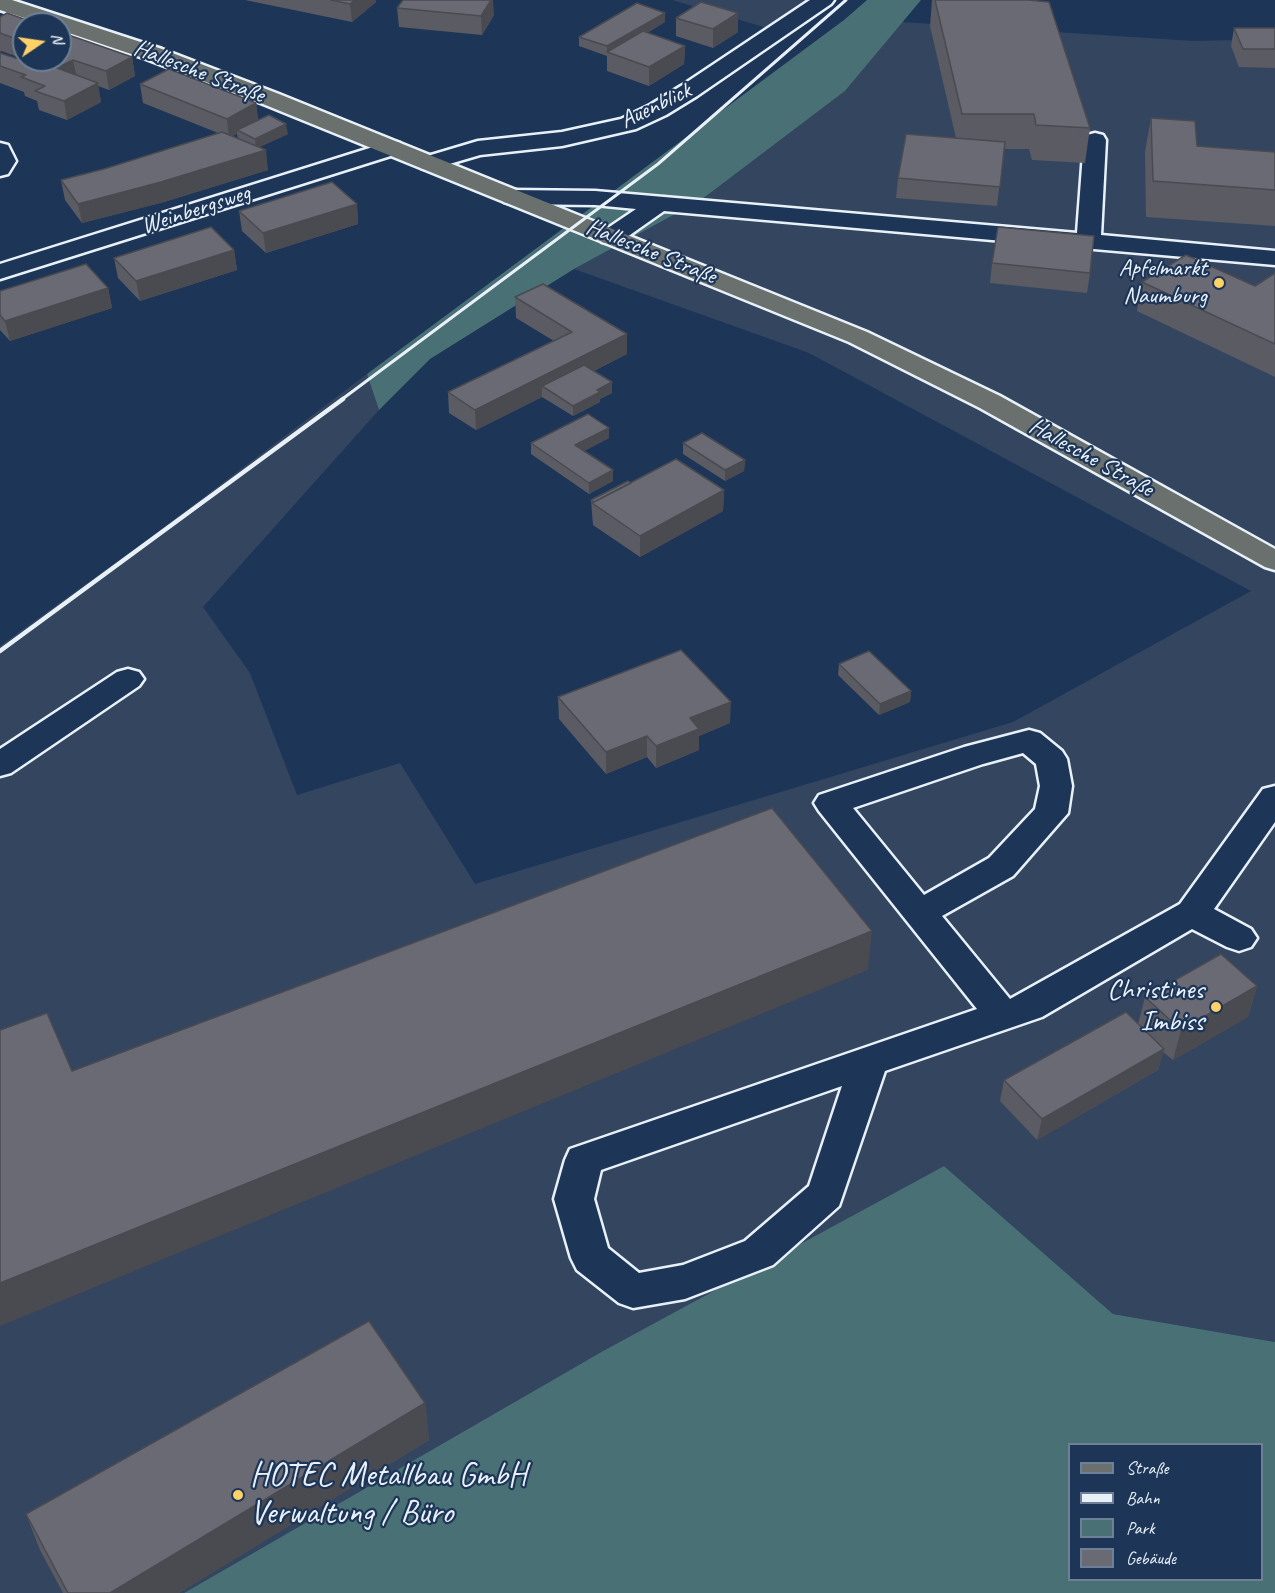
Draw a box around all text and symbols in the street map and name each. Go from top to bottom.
north arrow [12,12,72,72]
text: N [47,31,68,45]
street label: Hallesche Straße [130,34,268,110]
street label: Auenblick [616,76,696,136]
street label: Weinbergsweg [138,179,254,241]
street label: Hallesche Straße [582,213,720,291]
place label: Apfelmarkt Naumburg [1119,255,1207,311]
marker: Apfelmarkt Naumburg [1212,276,1226,290]
street label: Hallesche Straße [1024,412,1158,504]
place label: Christines Imbiss [1107,974,1204,1040]
marker: Christines Imbiss [1209,1000,1223,1014]
legend [1068,1443,1263,1581]
place label: HOTEC Metallbau GmbH Verwaltung / Büro [250,1456,526,1534]
text: Straße [1126,1457,1168,1479]
text: Bahn [1126,1487,1160,1509]
marker: HOTEC Metallbau GmbH Verwaltung / Büro [231,1488,245,1502]
text: Park [1126,1517,1155,1539]
text: Gebäude [1126,1547,1176,1569]

